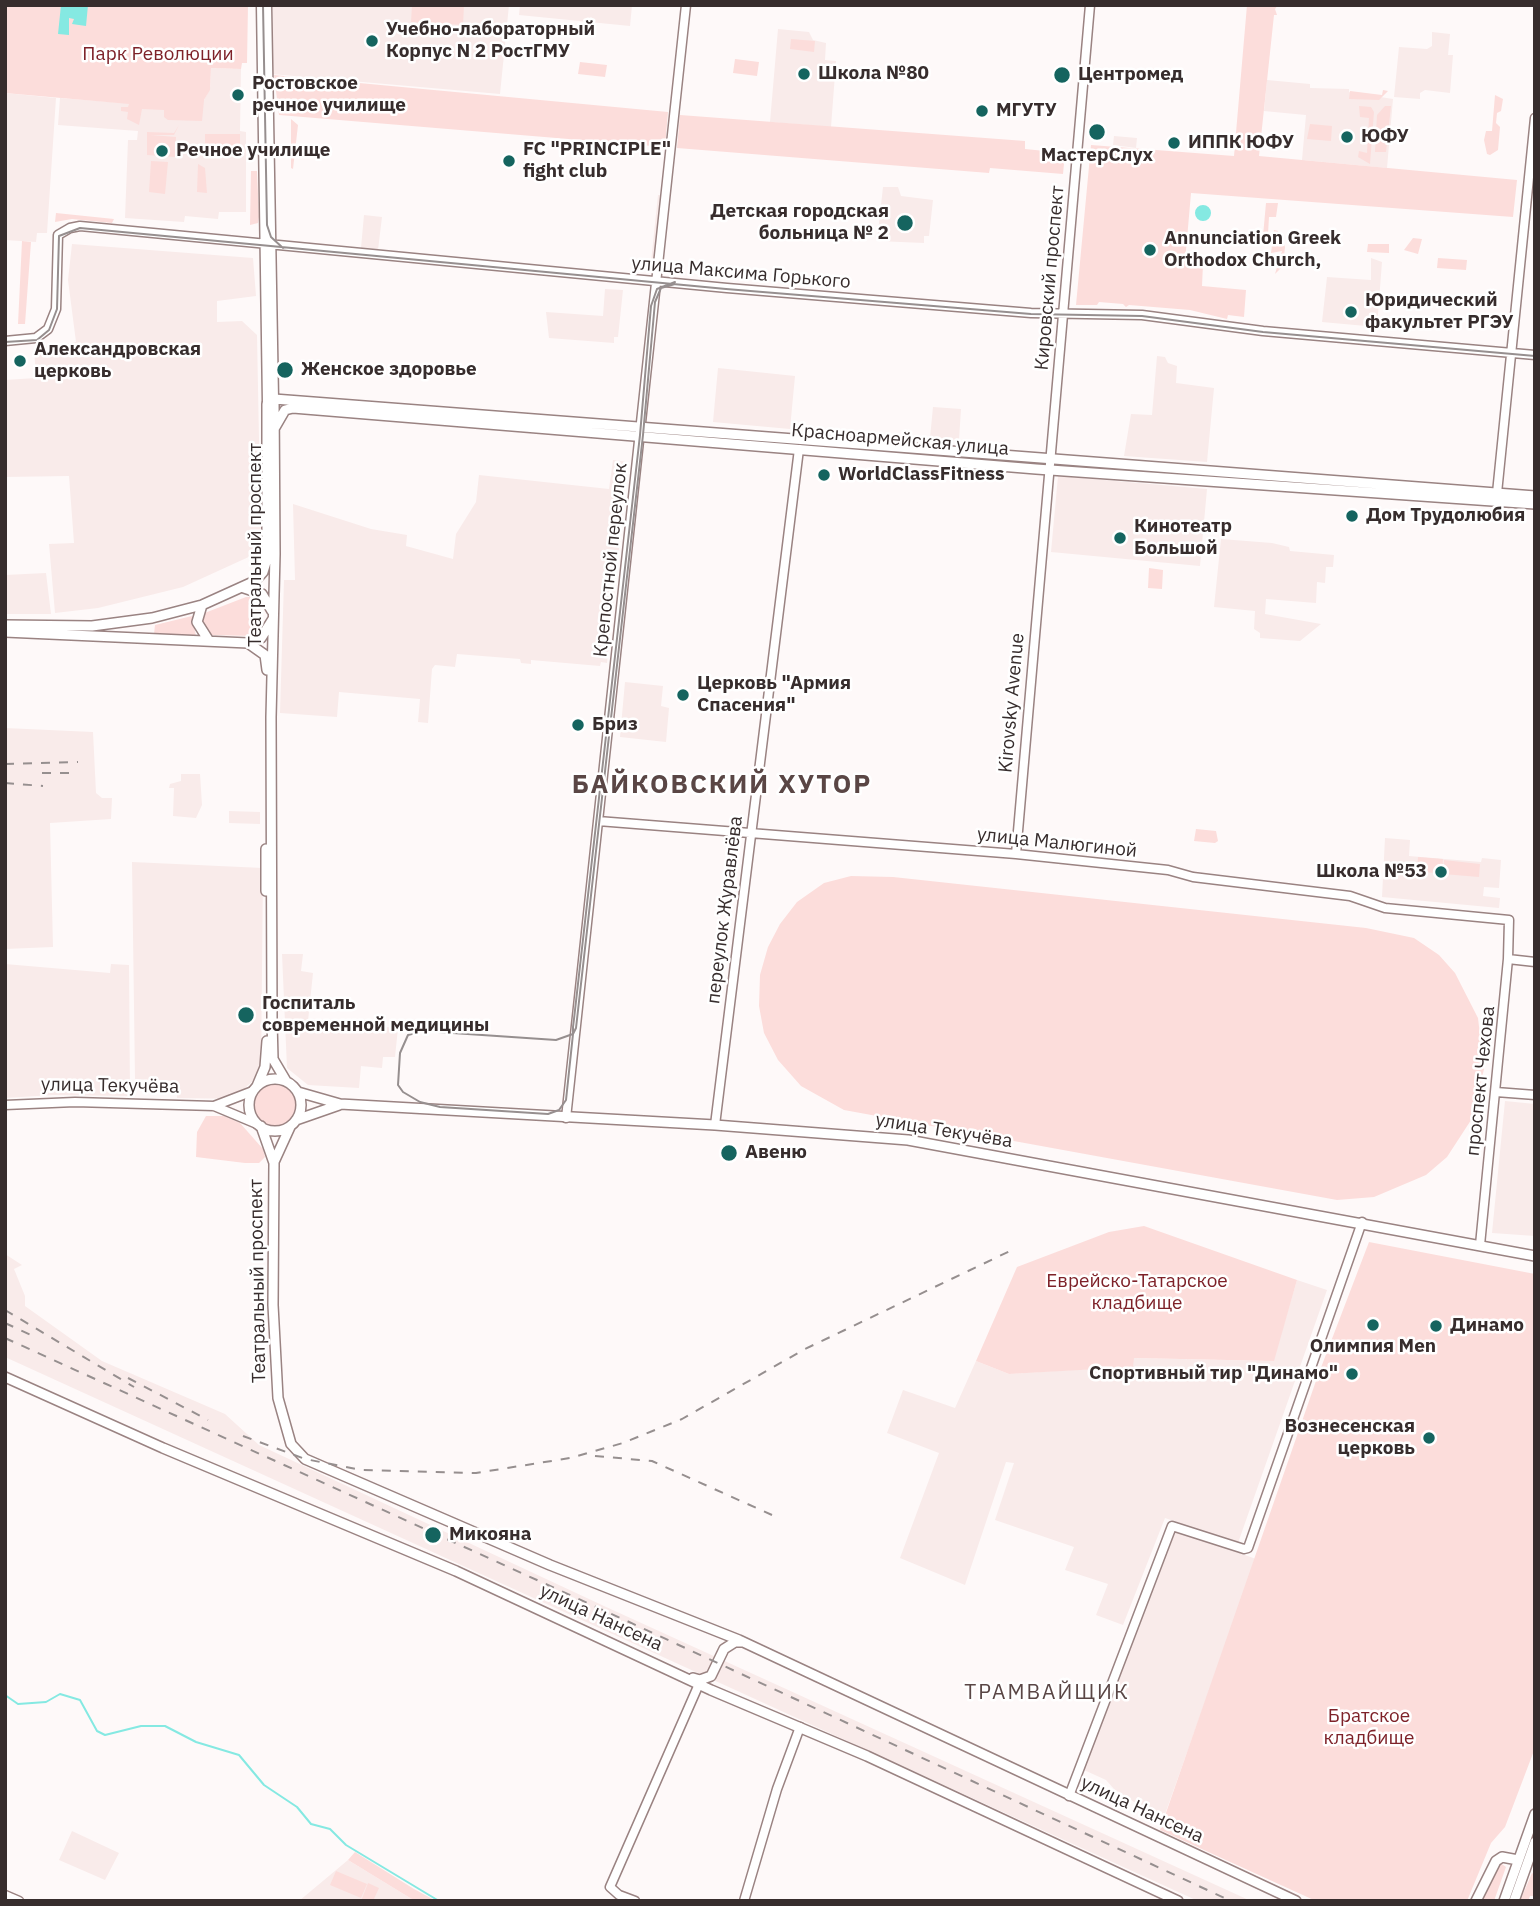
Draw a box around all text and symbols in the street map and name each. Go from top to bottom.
place label: Учебно-лабораторный Корпус N 2 РостГМУ [386,19,595,63]
marker: Учебно-лабораторный Корпус N 2 РостГМУ [364,33,380,49]
park label: Парк Революции [82,44,234,66]
place label: Школа №80 [818,63,929,85]
place label: Центромед [1078,64,1183,86]
marker: Центромед [1052,65,1072,85]
marker: Школа №80 [796,66,812,82]
place label: Ростовское речное училище [252,73,406,117]
marker: Ростовское речное училище [230,87,246,103]
place label: МГУТУ [996,100,1057,122]
marker: МГУТУ [974,103,990,119]
marker: МастерСлух [1087,122,1107,142]
place label: ЮФУ [1361,126,1409,148]
marker: ЮФУ [1339,129,1355,145]
place label: ИППК ЮФУ [1188,132,1294,154]
marker: ИППК ЮФУ [1166,135,1182,151]
place label: FC "PRINCIPLE" fight club [523,139,671,183]
place label: Речное училище [176,140,331,162]
marker: Речное училище [154,143,170,159]
place label: МастерСлух [1041,145,1153,167]
marker: FC "PRINCIPLE" fight club [501,153,517,169]
street label: Кировский проспект [1031,185,1069,371]
place label: Детская городская больница № 2 [710,201,889,245]
marker: Детская городская больница № 2 [895,213,915,233]
place label: Annunciation Greek Orthodox Church, [1164,228,1341,272]
marker: Annunciation Greek Orthodox Church, [1142,242,1158,258]
street label: улица Максима Горького [630,252,852,294]
place label: Юридический факультет РГЭУ [1365,290,1514,334]
marker: Юридический факультет РГЭУ [1343,304,1359,320]
place label: Александровская церковь [34,339,201,383]
marker: Александровская церковь [12,353,28,369]
place label: Женское здоровье [301,359,477,381]
marker: Женское здоровье [275,360,295,380]
street label: Красноармейская улица [790,419,1010,461]
street label: Театральный проспект [245,443,267,647]
street label: Крепостной переулок [589,462,633,658]
place label: WorldClassFitness [838,464,1005,486]
marker: WorldClassFitness [816,467,832,483]
place label: Дом Трудолюбия [1366,505,1525,527]
marker: Дом Трудолюбия [1344,508,1360,524]
place label: Кинотеатр Большой [1134,516,1232,560]
marker: Кинотеатр Большой [1112,530,1128,546]
street label: Kirovsky Avenue [995,632,1029,774]
place label: Церковь "Армия Спасения" [697,673,851,717]
marker: Церковь "Армия Спасения" [675,687,691,703]
place label: Бриз [592,714,638,736]
marker: Бриз [570,717,586,733]
district label: БАЙКОВСКИЙ ХУТОР [574,769,870,801]
street label: переулок Журавлёва [702,815,748,1005]
street label: улица Малюгиной [976,823,1138,863]
place label: Школа №53 [1316,861,1427,883]
marker: Школа №53 [1433,864,1449,880]
place label: Госпиталь современной медицины [262,993,489,1037]
marker: Госпиталь современной медицины [236,1005,256,1025]
street label: проспект Чехова [1462,1005,1500,1157]
street label: улица Текучёва [41,1073,179,1099]
street label: улица Текучёва [874,1109,1014,1153]
place label: Авеню [745,1142,807,1164]
marker: Авеню [719,1143,739,1163]
street label: Театральный проспект [245,1179,271,1383]
park label: Еврейско-Татарское кладбище [1046,1271,1228,1315]
place label: Динамо [1450,1315,1524,1337]
marker: Олимпия Men [1365,1317,1381,1333]
marker: Динамо [1428,1318,1444,1334]
place label: Олимпия Men [1310,1336,1436,1358]
place label: Спортивный тир "Динамо" [1089,1363,1338,1385]
marker: Спортивный тир "Динамо" [1344,1366,1360,1382]
place label: Вознесенская церковь [1285,1416,1415,1460]
marker: Вознесенская церковь [1421,1430,1437,1446]
place label: Микояна [449,1524,531,1546]
marker: Микояна [423,1525,443,1545]
street label: улица Нансена [536,1580,666,1656]
district label: ТРАМВАЙЩИК [965,1680,1129,1706]
park label: Братское кладбище [1323,1706,1415,1750]
street label: улица Нансена [1077,1772,1207,1848]

